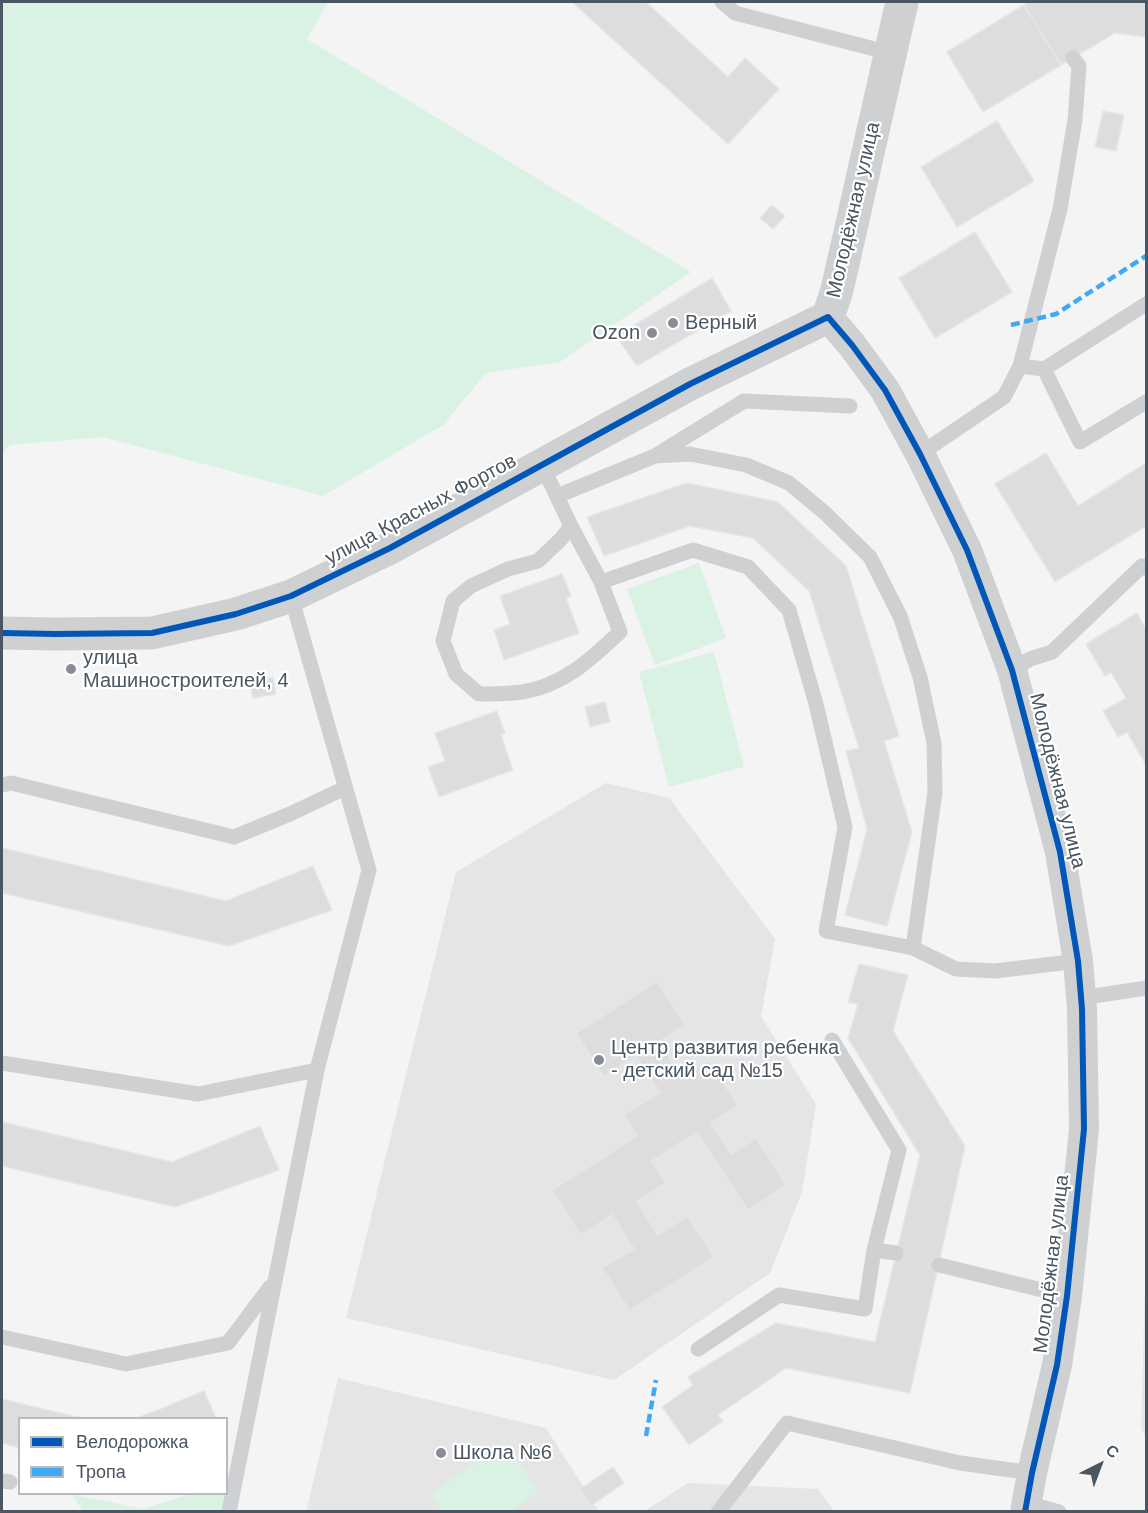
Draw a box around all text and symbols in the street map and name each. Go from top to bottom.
street label: Молодёжная улица [822,120,886,300]
place label: Верный [685,311,757,335]
marker: Верный [666,316,680,330]
place label: Ozon [592,321,640,345]
marker: Ozon [645,326,659,340]
street label: улица Красных Фортов [321,449,521,571]
place label: улица Машиностроителей, 4 [83,646,289,693]
marker: улица Машиностроителей, 4 [64,662,78,676]
street label: Молодёжная улица [1024,691,1090,871]
place label: Центр развития ребенка - детский сад №15 [611,1036,839,1083]
marker: Центр развития ребенка - детский сад №15 [592,1053,606,1067]
street label: Молодёжная улица [1029,1173,1075,1355]
legend [18,1417,228,1495]
text: Велодорожка [76,1432,188,1452]
north arrow [1070,1435,1130,1495]
place label: Школа №6 [453,1441,552,1465]
text: С [1102,1441,1122,1461]
marker: Школа №6 [434,1446,448,1460]
text: Тропа [76,1462,126,1482]

